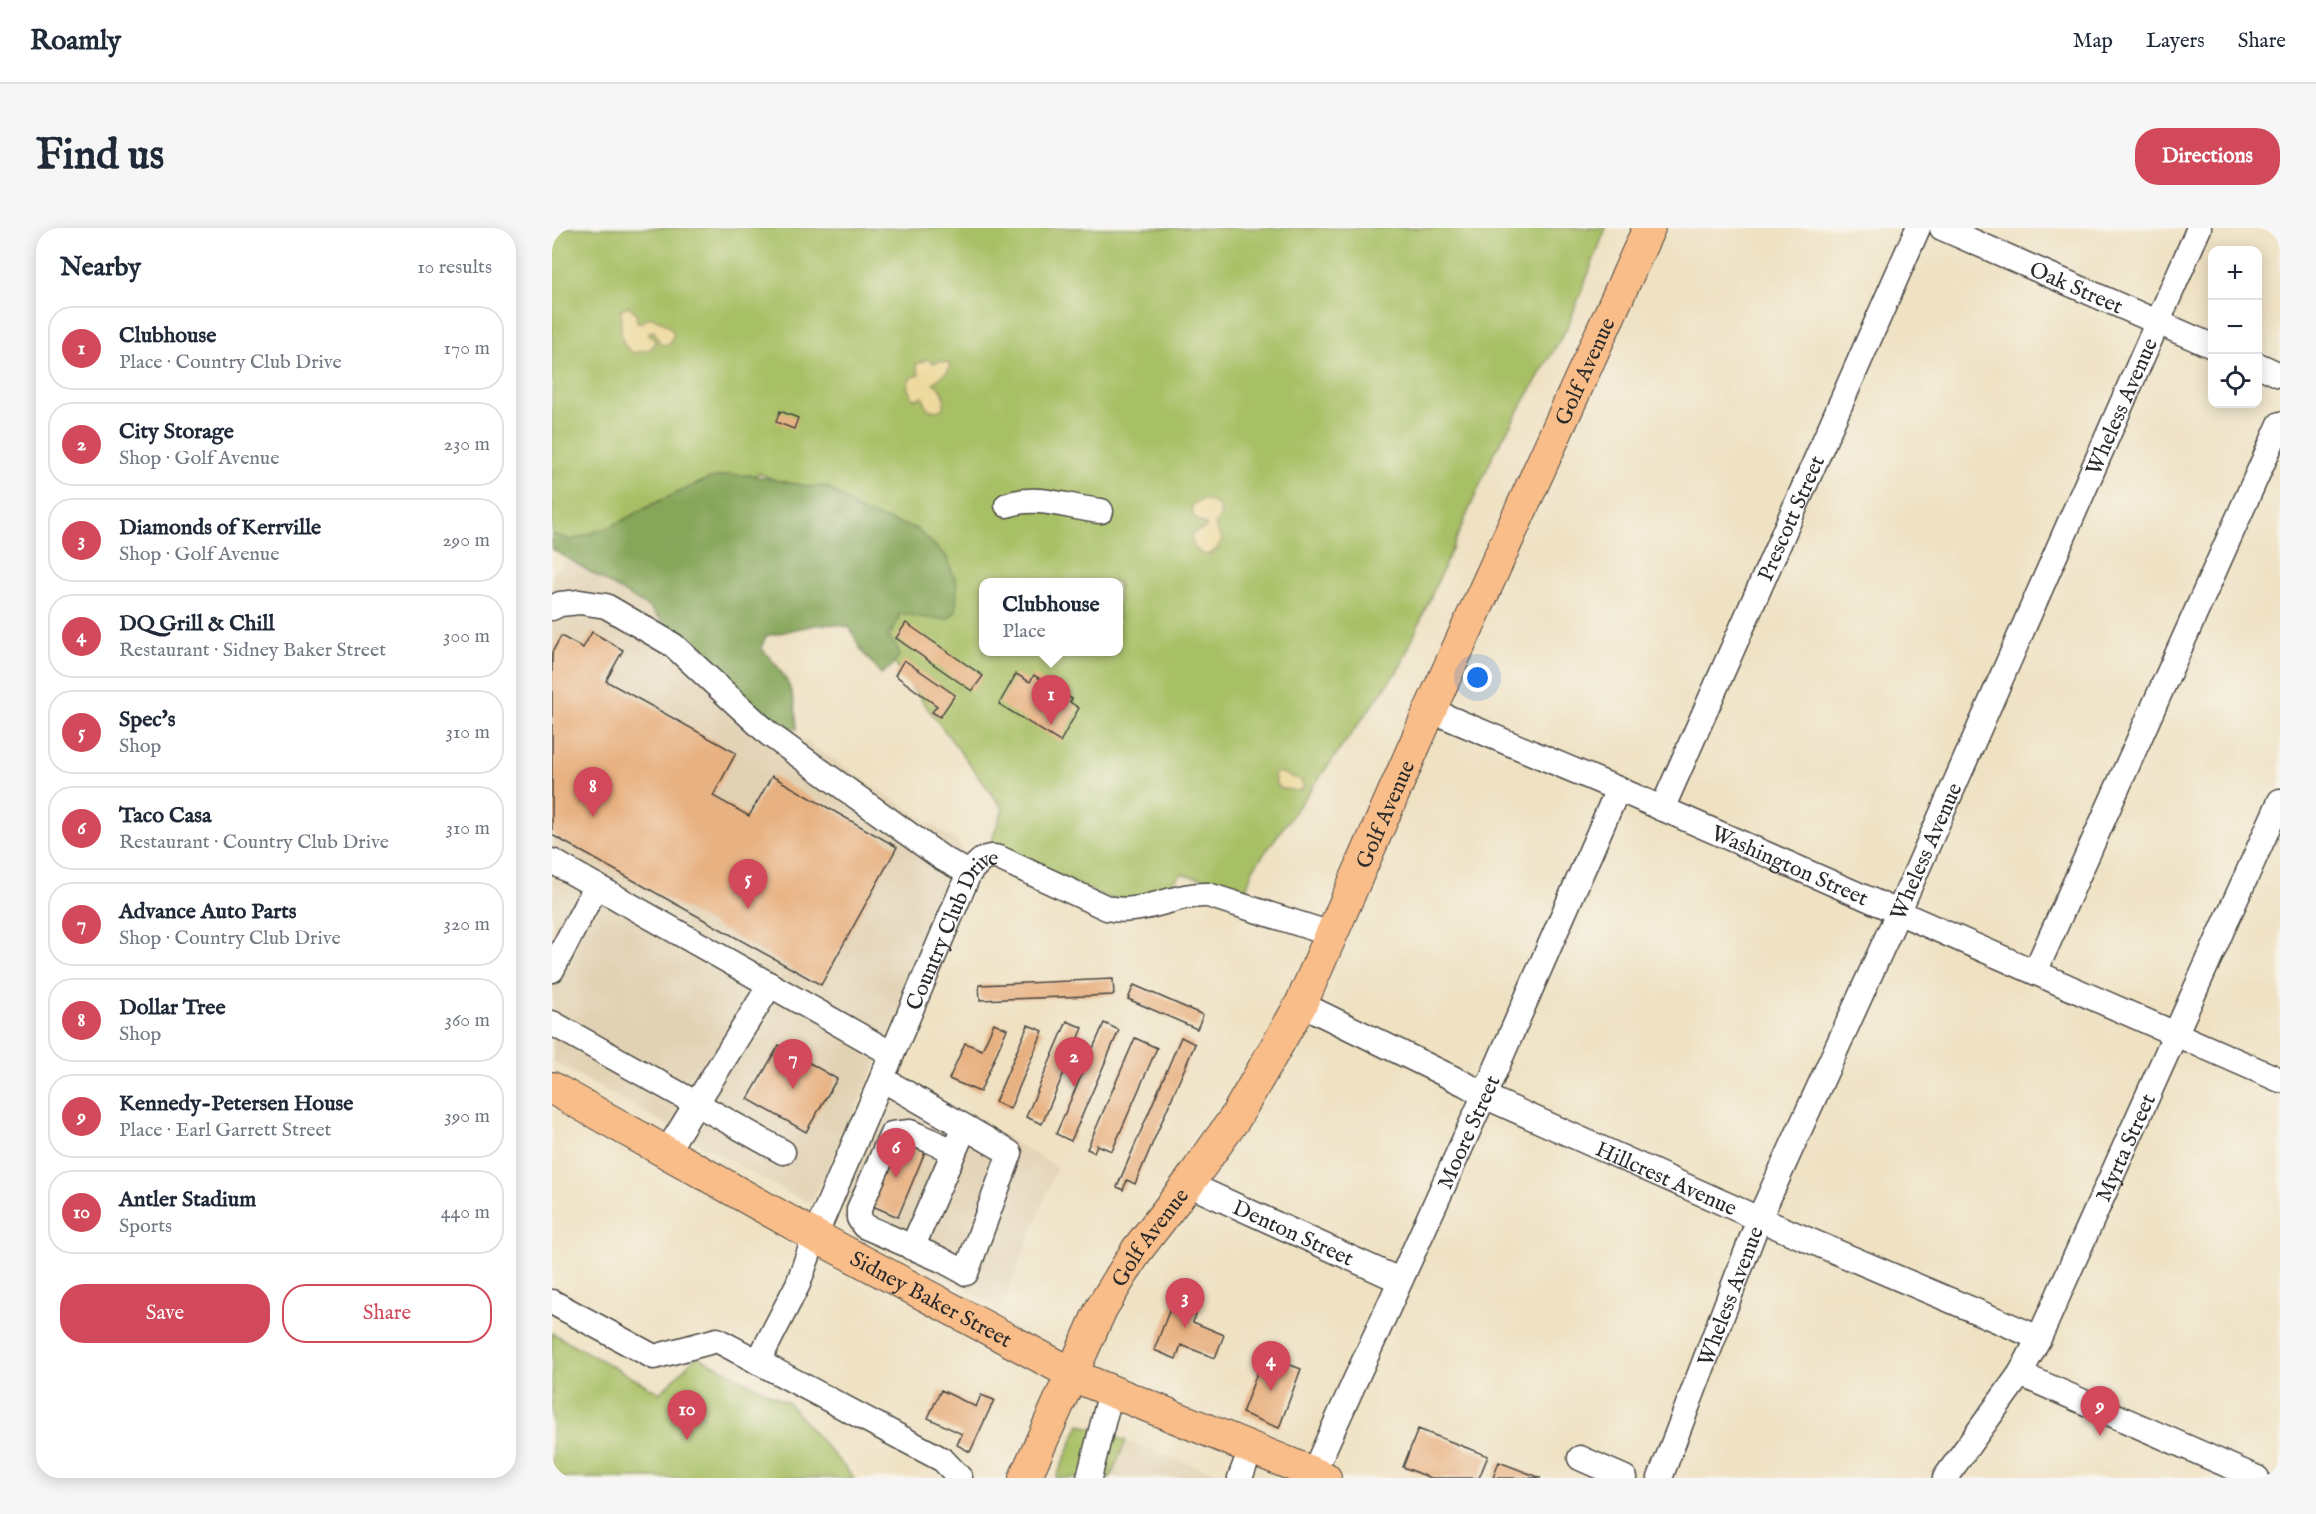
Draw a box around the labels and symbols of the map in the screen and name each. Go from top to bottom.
street label: Oak Street [2025,256,2127,322]
street label: Golf Avenue [1549,313,1622,430]
street label: Wheless Avenue [2080,334,2165,480]
street label: Prescott Street [1752,451,1832,586]
your location [1463,663,1492,692]
pin: 1 [1032,676,1070,725]
street label: Golf Avenue [1350,756,1422,873]
pin: 8 [574,768,612,817]
street label: Wheless Avenue [1885,779,1969,925]
street label: Washington Street [1707,820,1873,913]
street label: Country Club Drive [900,845,999,1015]
pin: 5 [728,860,768,909]
pin: 2 [1054,1038,1094,1087]
pin: 7 [774,1040,812,1089]
street label: Moore Street [1432,1071,1507,1194]
street label: Myrta Street [2090,1089,2163,1207]
pin: 6 [876,1128,916,1178]
street label: Hillcrest Avenue [1591,1136,1741,1223]
street label: Golf Avenue [1106,1183,1196,1293]
street label: Denton Street [1228,1194,1358,1274]
street label: Wheless Avenue [1692,1223,1771,1370]
street label: Sidney Baker Street [845,1245,1017,1355]
pin: 3 [1166,1278,1204,1328]
pin: 4 [1252,1342,1290,1391]
pin: 9 [2080,1386,2120,1436]
pin: 10 [668,1390,706,1440]

